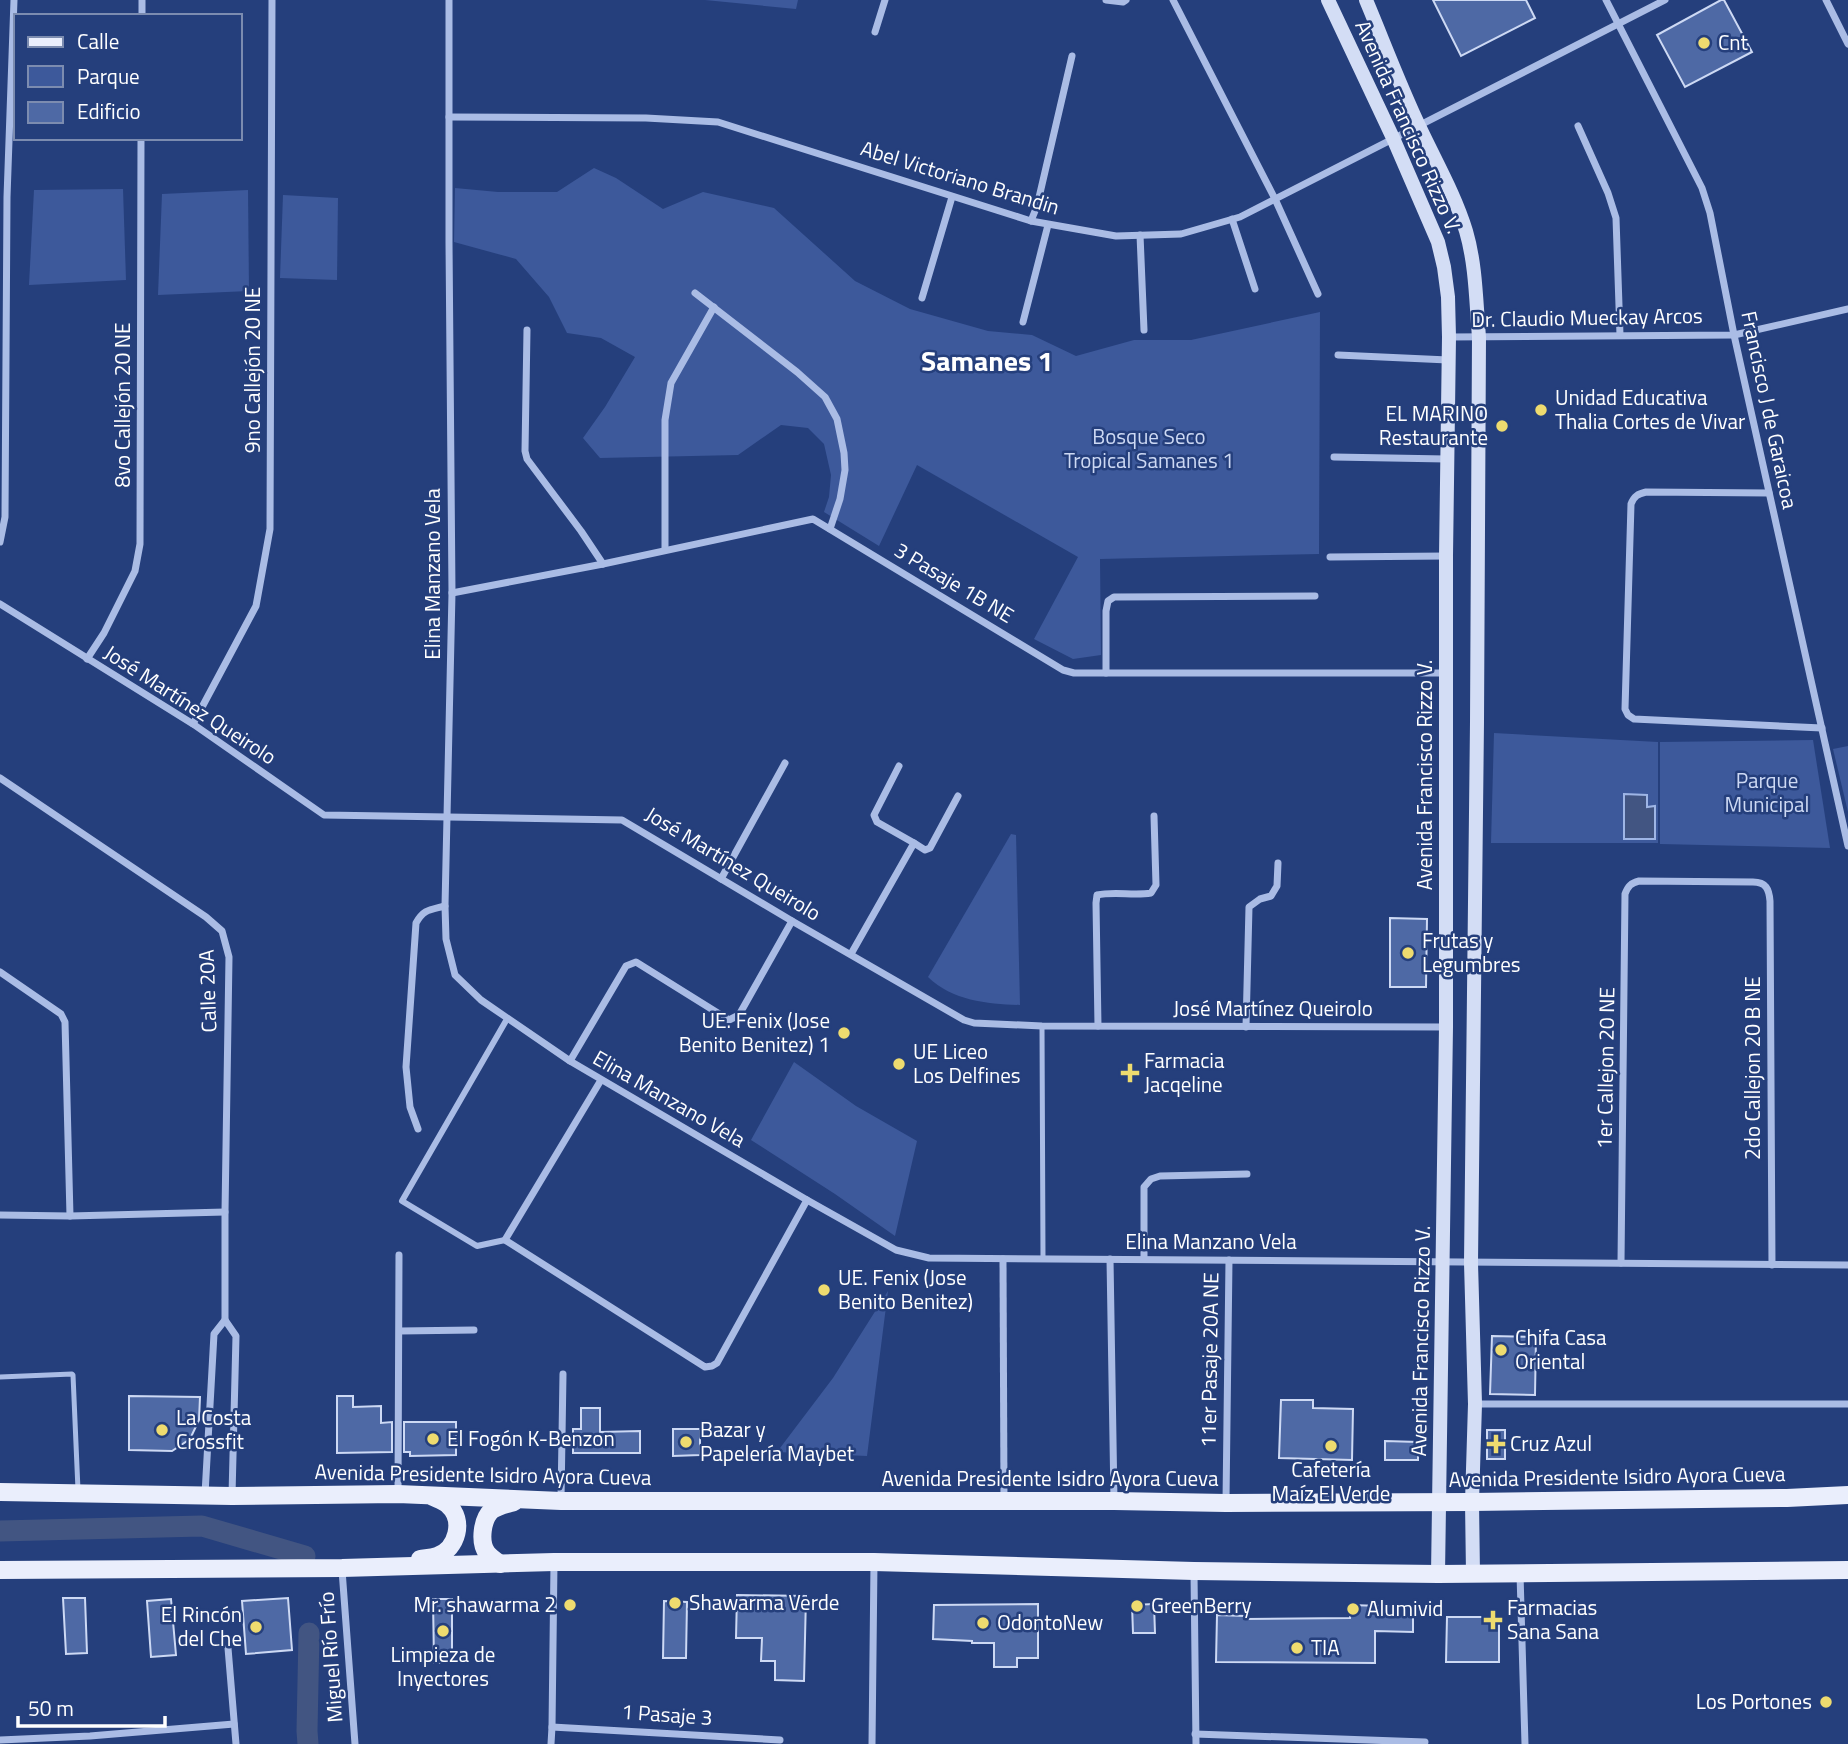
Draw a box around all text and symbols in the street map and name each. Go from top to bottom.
legend [14,14,242,140]
street label: Avenida Francisco Rizzo V. [1347,15,1470,238]
text: Calle [77,25,119,57]
place label: Cnt [1718,26,1749,58]
marker: Cnt [1696,35,1712,51]
text: Parque [77,60,140,92]
text: Edificio [77,95,141,127]
street label: Abel Victoriano Brandin [857,132,1064,223]
street label: 9no Callejón 20 NE [236,287,268,453]
street label: Dr. Claudio Mueckay Arcos [1471,299,1703,335]
street label: Francisco J de Garaicoa [1733,308,1807,512]
street label: 8vo Callejón 20 NE [106,322,138,488]
district label: Samanes 1 [921,339,1053,382]
place label: Unidad Educativa Thalia Cortes de Vivar [1555,381,1745,437]
place label: EL MARINO Restaurante [1379,397,1488,453]
marker: Unidad Educativa Thalia Cortes de Vivar [1533,402,1549,418]
marker: EL MARINO Restaurante [1494,418,1510,434]
park label: Bosque Seco Tropical Samanes 1 [1064,420,1234,476]
street label: Elina Manzano Vela [416,488,448,660]
street label: 3 Pasaje 1B NE [889,534,1020,630]
street label: José Martínez Queirolo [98,636,283,772]
street label: Avenida Francisco Rizzo V. [1408,660,1440,890]
park label: Parque Municipal [1725,764,1809,820]
street label: José Martínez Queirolo [640,798,827,928]
place label: Frutas y Legumbres [1422,924,1521,980]
marker: Frutas y Legumbres [1400,945,1416,961]
street label: Calle 20A [190,949,224,1033]
street label: 2do Callejon 20 B NE [1736,976,1768,1160]
street label: 1er Callejon 20 NE [1588,987,1622,1149]
street label: José Martínez Queirolo [1173,992,1373,1024]
place label: UE. Fenix (Jose Benito Benitez) 1 [679,1004,830,1060]
marker: UE. Fenix (Jose Benito Benitez) 1 [836,1025,852,1041]
place label: UE Liceo Los Delfines [913,1035,1021,1091]
street label: Elina Manzano Vela [587,1041,752,1155]
place label: Farmacia Jacqeline [1144,1044,1225,1100]
marker: UE Liceo Los Delfines [891,1056,907,1072]
marker: Farmacia Jacqeline [1122,1065,1138,1081]
street label: Elina Manzano Vela [1125,1225,1297,1257]
street label: Avenida Francisco Rizzo V. [1402,1225,1438,1457]
place label: UE. Fenix (Jose Benito Benitez) [838,1261,973,1317]
street label: 11er Pasaje 20A NE [1191,1272,1227,1448]
marker: UE. Fenix (Jose Benito Benitez) [816,1282,832,1298]
place label: Chifa Casa Oriental [1515,1321,1607,1377]
marker: Chifa Casa Oriental [1493,1342,1509,1358]
place label: La Costa Crossfit [176,1401,252,1457]
place label: Bazar y Papelería Maybet [700,1413,855,1469]
marker: La Costa Crossfit [154,1422,170,1438]
place label: El Fogón K-Benzon [447,1422,615,1454]
place label: Cruz Azul [1510,1427,1592,1459]
marker: El Fogón K-Benzon [425,1431,441,1447]
marker: Bazar y Papelería Maybet [678,1434,694,1450]
marker: Cruz Azul [1488,1436,1504,1452]
marker: Cafetería Maíz El Verde [1323,1438,1339,1454]
place label: Cafetería Maíz El Verde [1272,1453,1390,1509]
street label: Avenida Presidente Isidro Ayora Cueva [314,1455,652,1493]
street label: Avenida Presidente Isidro Ayora Cueva [1448,1457,1786,1495]
street label: Avenida Presidente Isidro Ayora Cueva [881,1462,1219,1494]
place label: Shawarma Verde [689,1586,839,1618]
place label: Mr. shawarma 2 [413,1588,556,1620]
place label: GreenBerry [1151,1589,1252,1621]
street label: Miguel Río Frío [309,1591,351,1724]
place label: Farmacias Sana Sana [1507,1591,1600,1647]
place label: Alumivid [1367,1592,1443,1624]
marker: Shawarma Verde [667,1595,683,1611]
marker: Mr. shawarma 2 [562,1597,578,1613]
place label: El Rincón del Che [161,1598,242,1654]
marker: GreenBerry [1129,1598,1145,1614]
marker: Alumivid [1345,1601,1361,1617]
place label: OdontoNew [997,1606,1103,1638]
marker: Farmacias Sana Sana [1485,1612,1501,1628]
marker: OdontoNew [975,1615,991,1631]
marker: El Rincón del Che [248,1619,264,1635]
marker: Limpieza de Inyectores [435,1623,451,1639]
place label: TIA [1311,1631,1340,1663]
place label: Limpieza de Inyectores [391,1638,495,1694]
marker: TIA [1289,1640,1305,1656]
scale bar [18,1684,164,1728]
place label: Los Portones [1696,1685,1812,1717]
text: 50 m [28,1692,74,1724]
marker: Los Portones [1818,1694,1834,1710]
street label: 1 Pasaje 3 [621,1695,714,1733]

